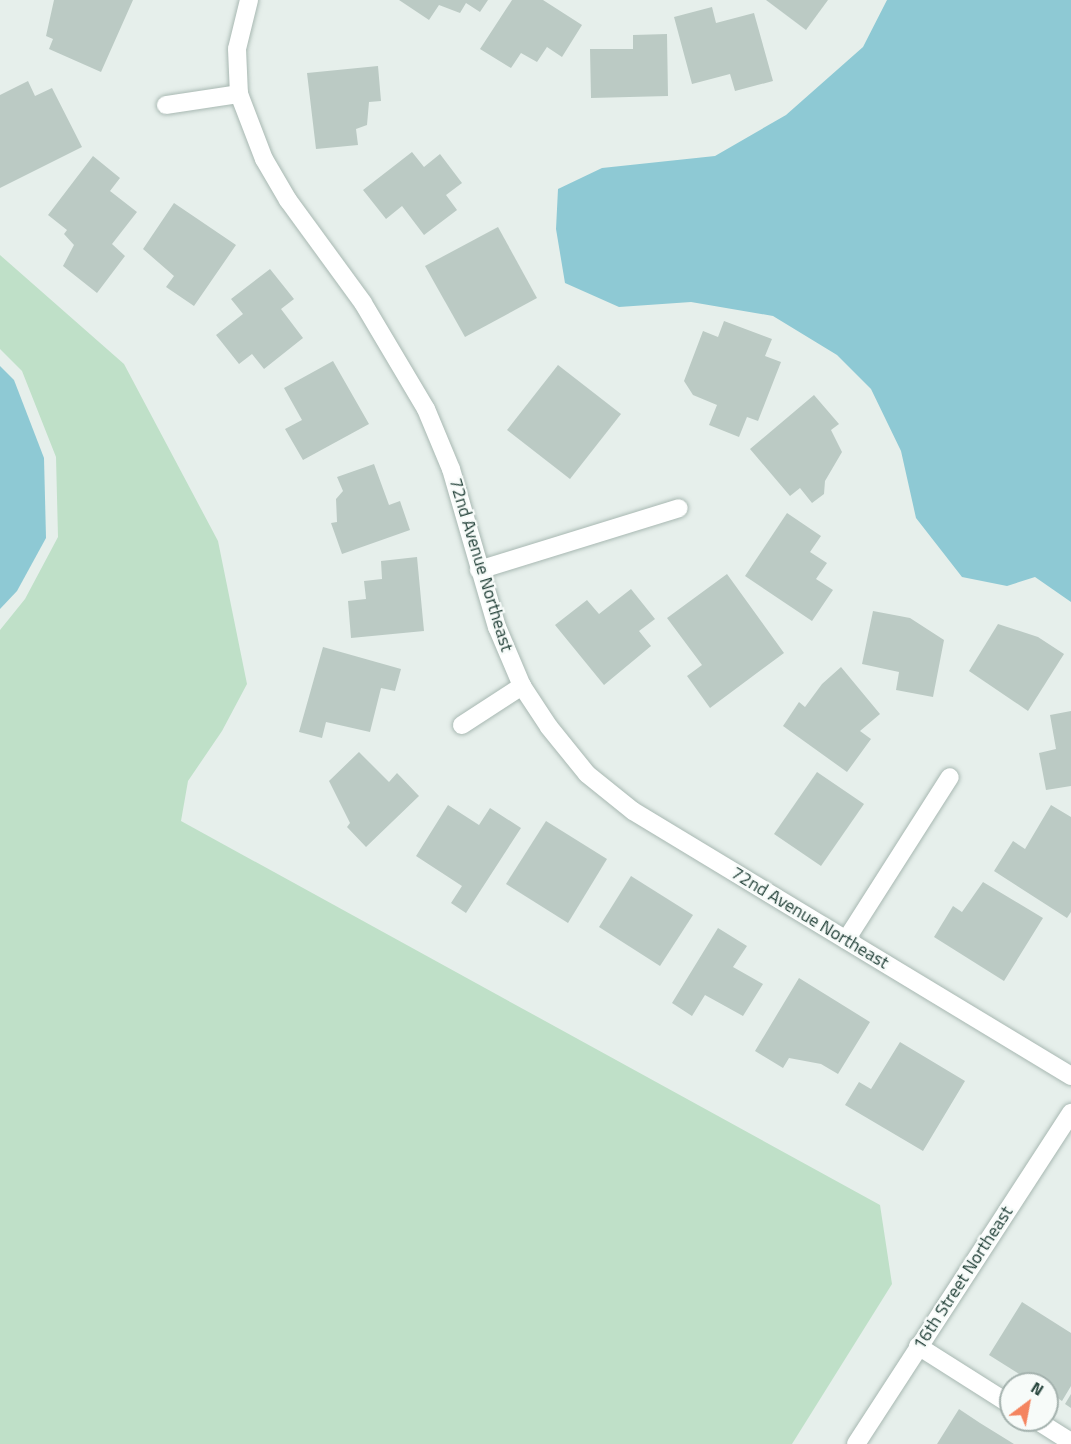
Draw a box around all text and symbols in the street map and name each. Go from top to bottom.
street label: 72nd Avenue Northeast [444,476,518,654]
street label: 72nd Avenue Northeast [727,862,893,974]
street label: 16th Street Northeast [908,1202,1018,1354]
north arrow [999,1372,1059,1432]
text: N [1026,1375,1049,1402]

